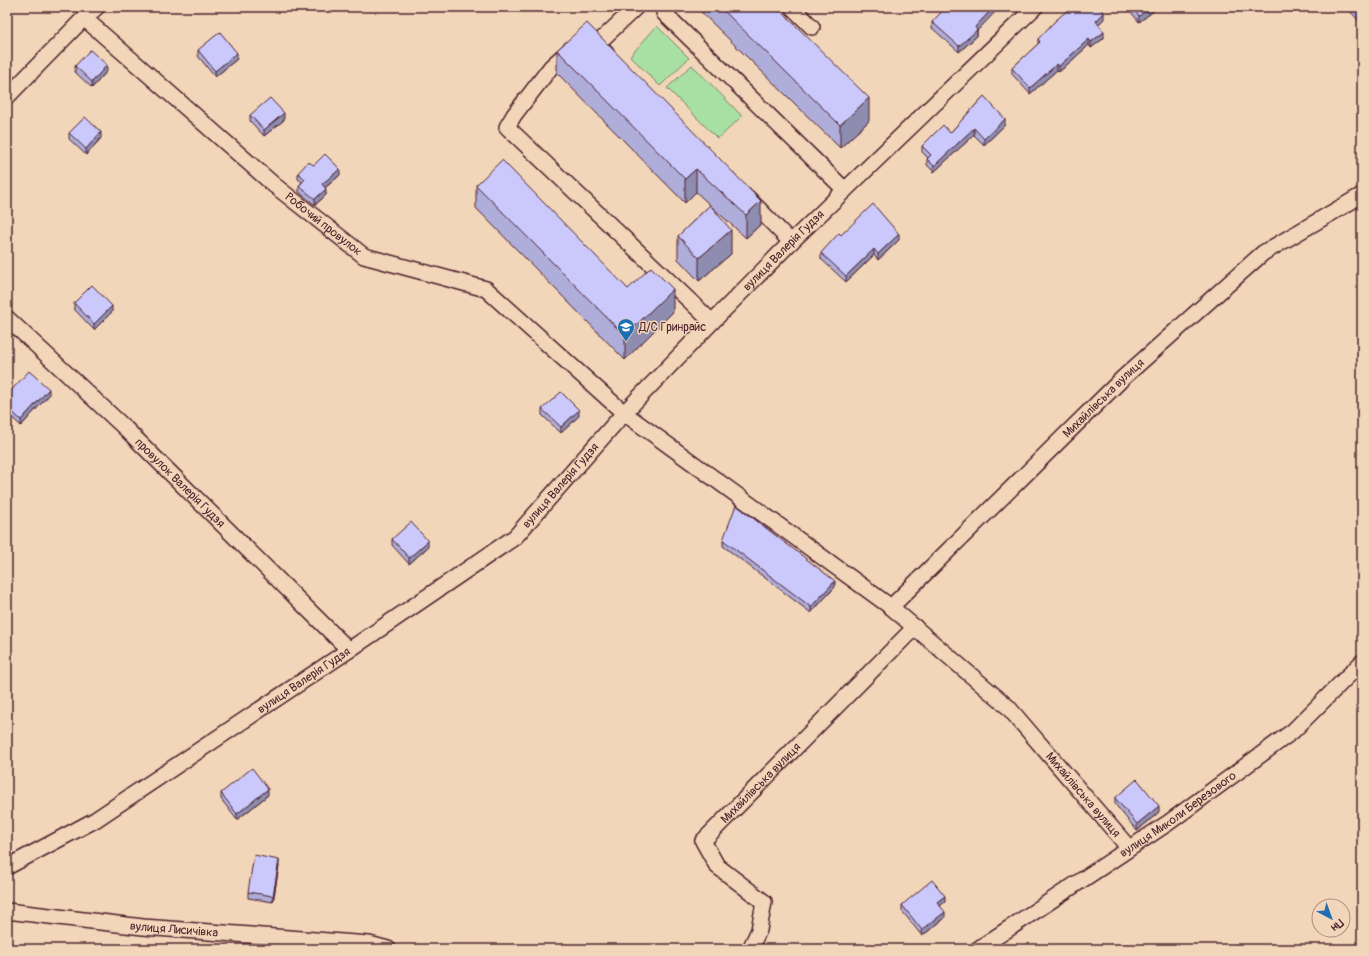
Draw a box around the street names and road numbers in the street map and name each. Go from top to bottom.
street label: Робочий провулок [282,189,365,259]
street label: вулиця Валерія Гудзя [740,207,827,294]
street label: Михайлівська вулиця [1060,355,1147,441]
street label: провулок Валерія Гудзя [132,435,229,531]
street label: вулиця Валерія Гудзя [519,439,602,531]
street label: вулиця Валерія Гудзя [254,644,353,717]
street label: Михайлівська вулиця [717,739,804,826]
street label: Михайлівська вулиця [1043,749,1124,841]
street label: вулиця Миколи Березового [1117,768,1239,861]
street label: вулиця Лисичівка [129,918,219,940]

